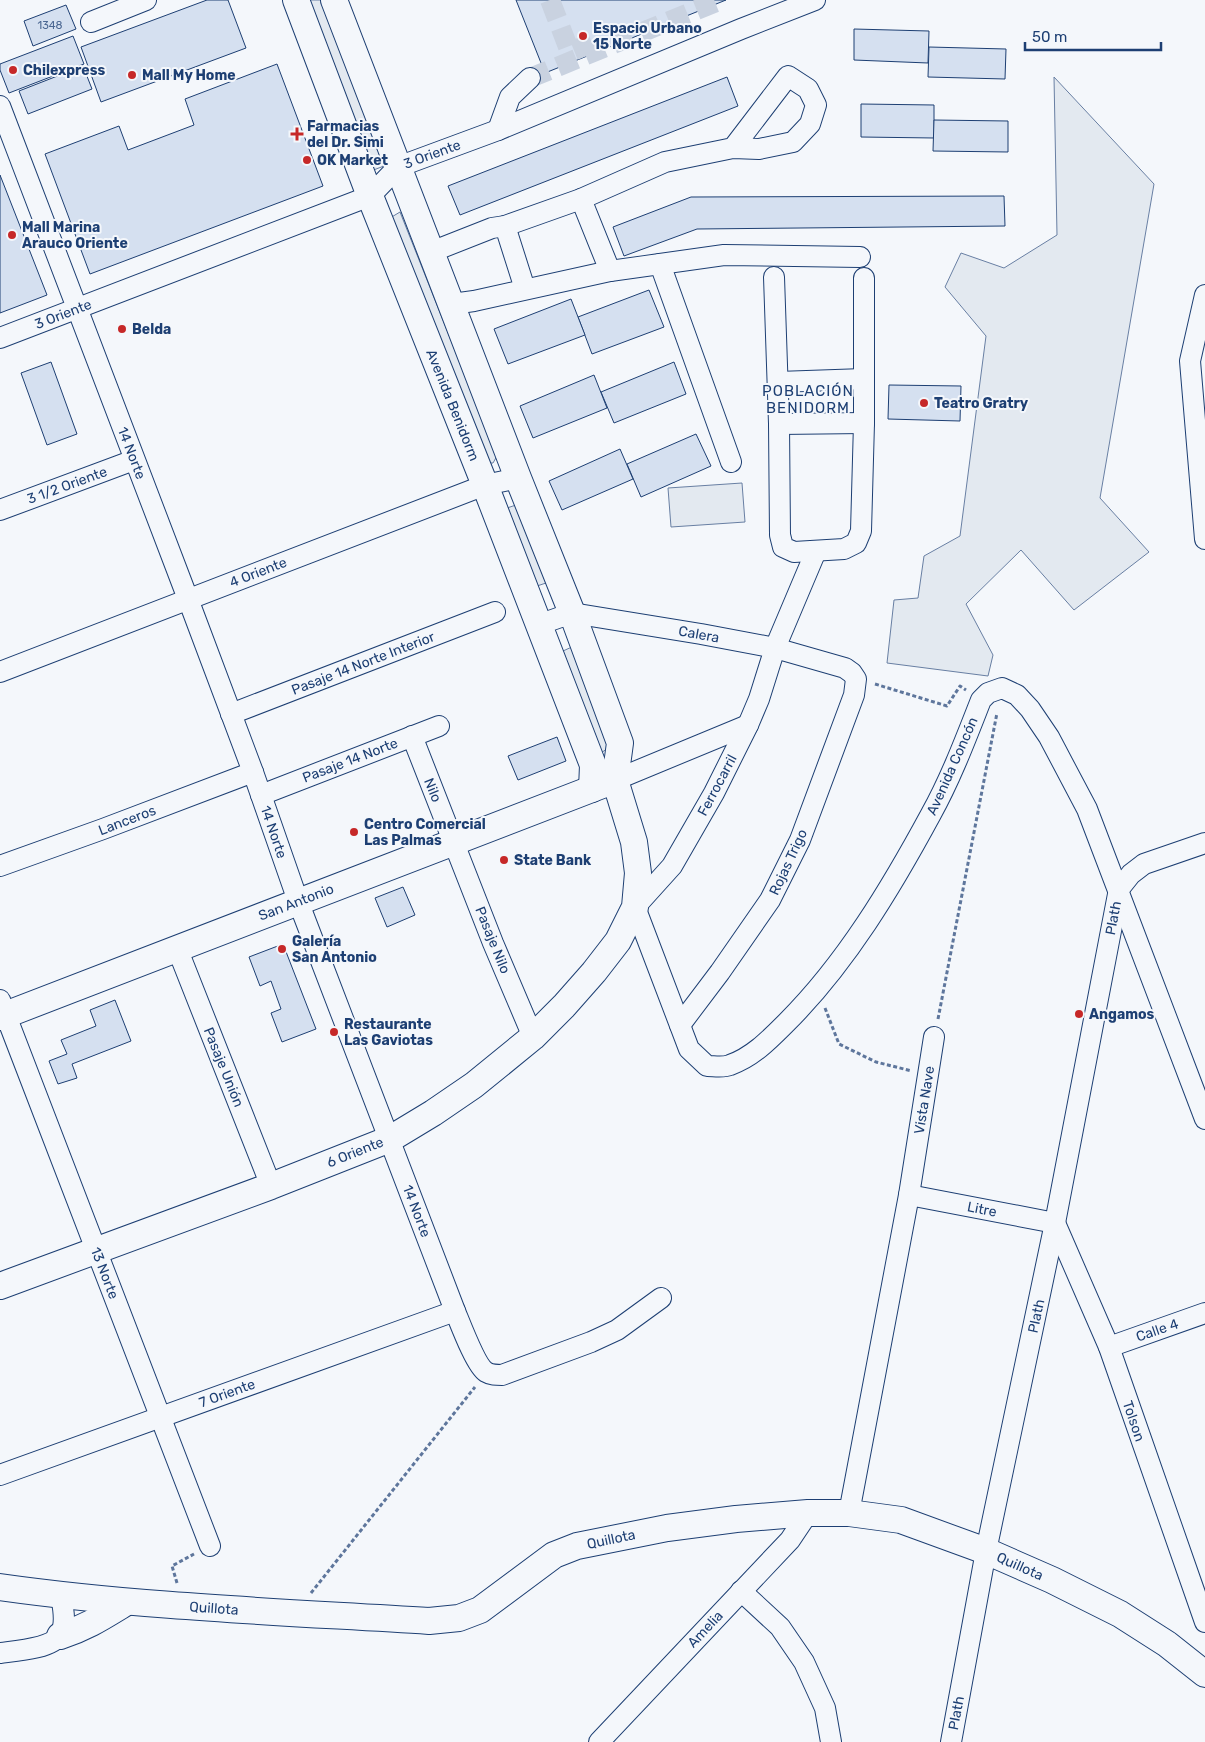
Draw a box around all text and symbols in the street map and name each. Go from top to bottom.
house number: 1348 [37,19,63,32]
place label: Espacio Urbano 15 Norte [593,20,702,53]
scale bar [1025,20,1161,52]
text: 50 m [1032,28,1067,46]
marker: Espacio Urbano 15 Norte [577,30,589,42]
place label: Chilexpress [23,62,105,79]
marker: Chilexpress [7,64,19,76]
place label: Mall My Home [142,67,236,84]
marker: Mall My Home [126,69,138,81]
place label: Farmacias del Dr. Simi [307,118,384,151]
marker: Farmacias del Dr. Simi [291,128,303,140]
street label: 3 Oriente [401,136,463,173]
place label: OK Market [317,152,389,169]
marker: OK Market [301,154,313,166]
place label: Mall Marina Arauco Oriente [22,219,128,252]
marker: Mall Marina Arauco Oriente [6,229,18,241]
street label: 3 Oriente [32,296,94,333]
place label: Belda [132,321,171,338]
marker: Belda [116,323,128,335]
street label: Avenida Benidorm [422,347,483,463]
district label: POBLACIÓN BENIDORM [762,382,854,417]
place label: Teatro Gratry [934,395,1029,412]
marker: Teatro Gratry [918,397,930,409]
street label: 14 Norte [114,425,149,482]
street label: 3 1/2 Oriente [25,463,110,508]
street label: 4 Oriente [227,554,289,591]
street label: Calera [677,623,721,646]
street label: Pasaje 14 Norte Interior [289,628,438,699]
street label: Avenida Concón [923,714,982,818]
street label: Pasaje 14 Norte [300,734,400,786]
street label: Ferrocarril [694,752,741,819]
street label: Nilo [420,776,445,805]
street label: Lanceros [96,802,158,839]
street label: 14 Norte [257,804,290,861]
place label: Centro Comercial Las Palmas [364,816,486,849]
marker: Centro Comercial Las Palmas [348,826,360,838]
street label: Rojas Trigo [766,827,811,898]
place label: State Bank [514,852,592,869]
marker: State Bank [498,854,510,866]
street label: San Antonio [256,880,336,925]
street label: Plath [1102,900,1125,936]
street label: Pasaje Nilo [471,904,514,976]
place label: Galería San Antonio [292,933,377,966]
marker: Galería San Antonio [276,943,288,955]
place label: Angamos [1089,1006,1155,1023]
marker: Angamos [1073,1008,1085,1020]
place label: Restaurante Las Gaviotas [344,1016,433,1049]
street label: Pasaje Unión [200,1025,247,1110]
marker: Restaurante Las Gaviotas [328,1026,340,1038]
street label: Vista Nave [911,1065,938,1135]
street label: 6 Oriente [324,1133,386,1172]
street label: 14 Norte [399,1183,434,1240]
street label: Litre [966,1198,998,1221]
street label: 13 Norte [87,1245,122,1302]
street label: Plath [1025,1298,1048,1335]
street label: Calle 4 [1134,1315,1181,1346]
street label: 7 Oriente [197,1375,258,1411]
street label: Tolson [1119,1399,1148,1444]
street label: Quillota [585,1526,637,1553]
street label: Quillota [994,1549,1046,1584]
street label: Quillota [189,1598,239,1619]
street label: Amelia [684,1607,727,1651]
street label: Plath [945,1695,968,1731]

